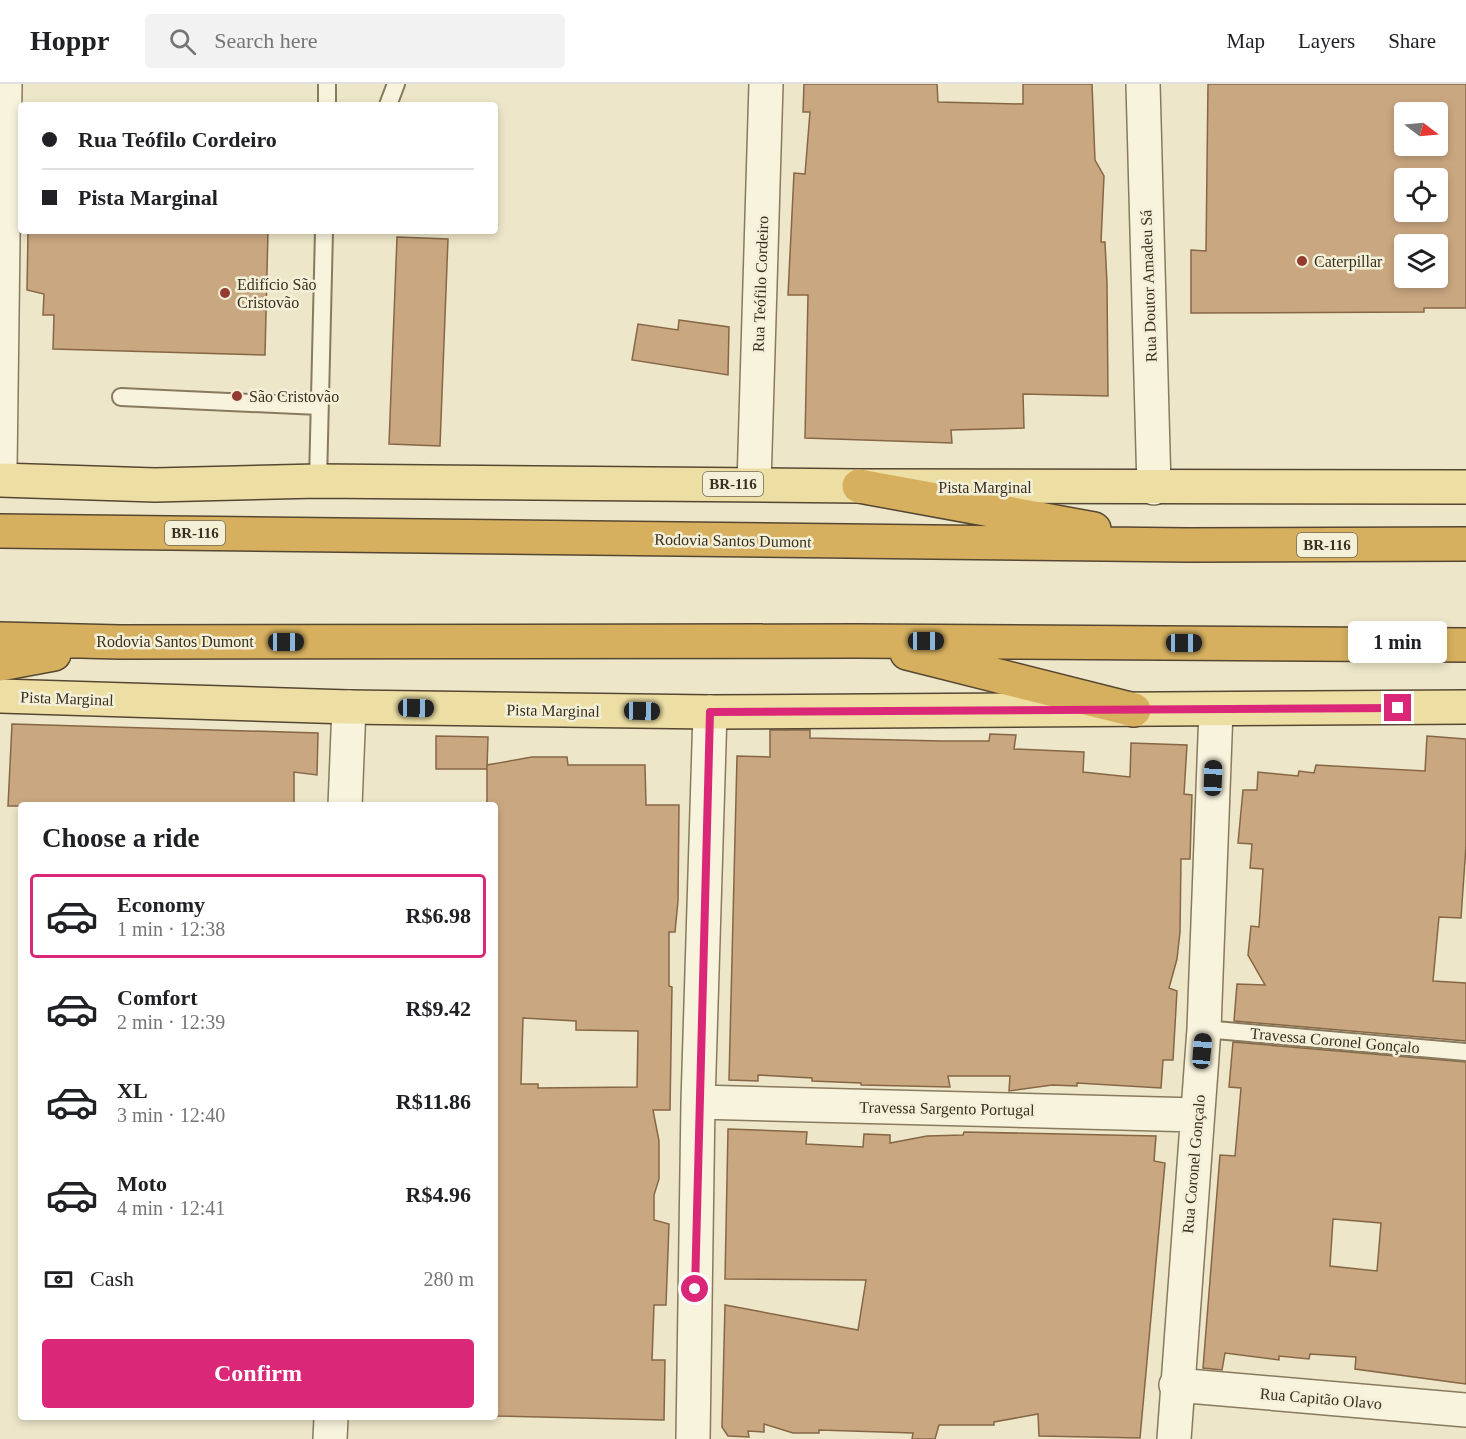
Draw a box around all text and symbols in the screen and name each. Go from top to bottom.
search box [145,14,565,68]
text: Hoppr [30,25,109,56]
icon: search [166,25,199,58]
text: Search here [214,28,318,53]
text: Map [1227,29,1265,53]
text: Layers [1298,29,1355,53]
text: Share [1388,29,1436,53]
north arrow [1394,102,1448,156]
map controls [1394,102,1448,288]
text: Rua Teófilo Cordeiro [78,127,277,152]
button: locate [1394,168,1448,222]
text: Pista Marginal [78,185,218,210]
street label: Rua Doutor Amadeu Sá [1137,210,1160,362]
street label: Rua Teófilo Cordeiro [750,216,771,352]
button: layers [1394,234,1448,288]
place label: Caterpillar [1314,253,1383,271]
marker: Caterpillar [1295,254,1309,268]
place label: Edifício São Cristovão [237,276,317,311]
marker: Edifício São Cristovão [218,286,232,300]
place label: São Cristovão [249,388,339,405]
marker: São Cristovão [230,389,244,403]
road number: BR-116 [703,472,763,496]
street label: Pista Marginal [938,479,1032,497]
road number: BR-116 [165,521,225,545]
street label: Rodovia Santos Dumont [654,531,812,550]
road number: BR-116 [1297,533,1357,557]
callout: 1 min [1348,621,1448,663]
text: 1 min [1373,631,1422,653]
car [908,632,944,650]
street label: Rodovia Santos Dumont [96,633,254,650]
car [268,633,304,651]
car [1166,634,1202,652]
street label: Pista Marginal [20,688,115,710]
route end [1384,694,1411,721]
car [398,699,434,717]
street label: Pista Marginal [506,701,600,721]
car [624,702,660,720]
car [1203,760,1223,796]
text: Choose a ride [42,823,200,853]
icon: car [45,889,99,943]
text: Economy [117,892,205,917]
text: R$6.98 [406,903,471,928]
text: 1 min · 12:38 [117,918,225,940]
icon: car [45,982,99,1036]
text: Comfort [117,985,198,1010]
text: R$9.42 [406,996,471,1021]
text: 2 min · 12:39 [117,1011,225,1033]
street label: Travessa Coronel Gonçalo [1249,1025,1420,1057]
car [1191,1032,1213,1070]
icon: car [45,1075,99,1129]
text: XL [117,1078,148,1103]
text: R$11.86 [396,1089,471,1114]
street label: Rua Coronel Gonçalo [1179,1094,1209,1234]
street label: Travessa Sargento Portugal [859,1098,1035,1120]
text: 3 min · 12:40 [117,1104,225,1126]
icon: car [45,1168,99,1222]
text: Moto [117,1171,167,1196]
text: R$4.96 [406,1182,471,1207]
text: 4 min · 12:41 [117,1197,225,1219]
icon: cash [42,1263,75,1296]
text: Cash [90,1266,134,1291]
text: 280 m [423,1268,474,1290]
route start [681,1275,708,1302]
button: Confirm [42,1339,474,1408]
street label: Rua Capitão Olavo [1259,1385,1383,1413]

